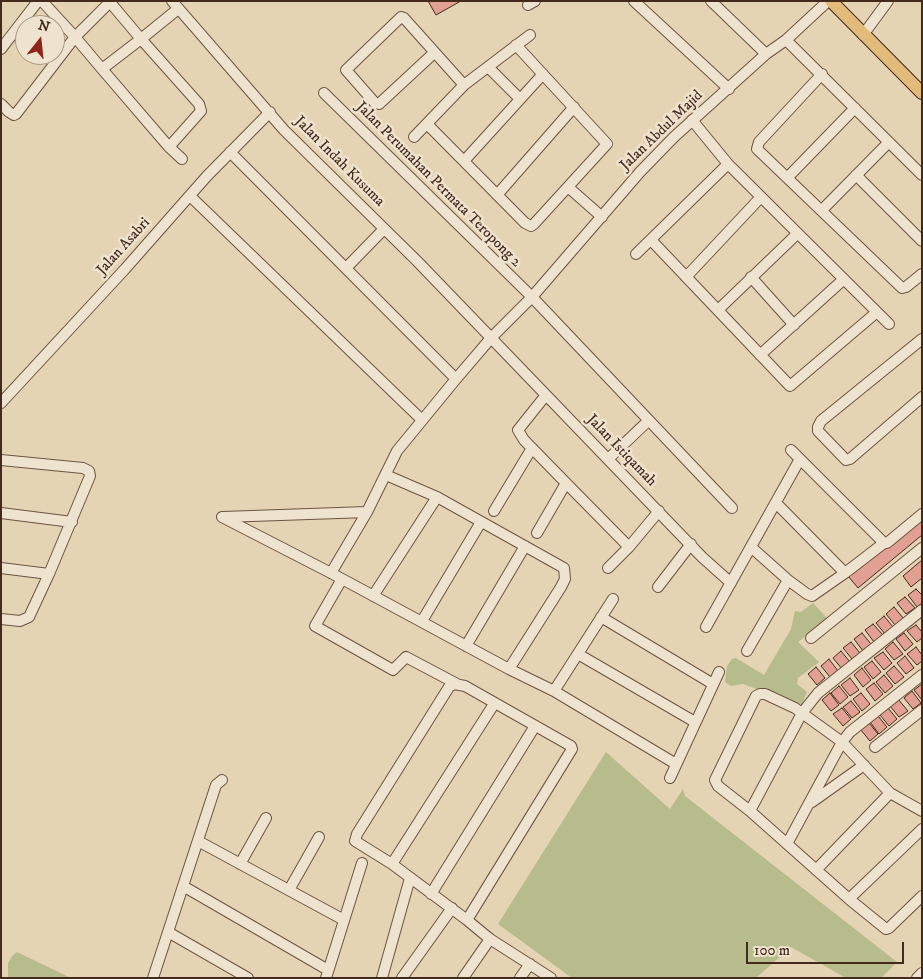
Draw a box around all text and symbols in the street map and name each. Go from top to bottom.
north arrow [15,15,65,65]
text: N [36,16,52,37]
street label: Jalan Abdul Majid [617,87,707,175]
street label: Jalan Perumahan Permata Teropong 2 [352,99,524,271]
street label: Jalan Indah Kusuma [290,113,388,211]
street label: Jalan Asabri [93,214,155,280]
street label: Jalan Istiqamah [582,411,660,491]
scale bar [748,932,906,964]
text: 100 m [754,941,790,960]

